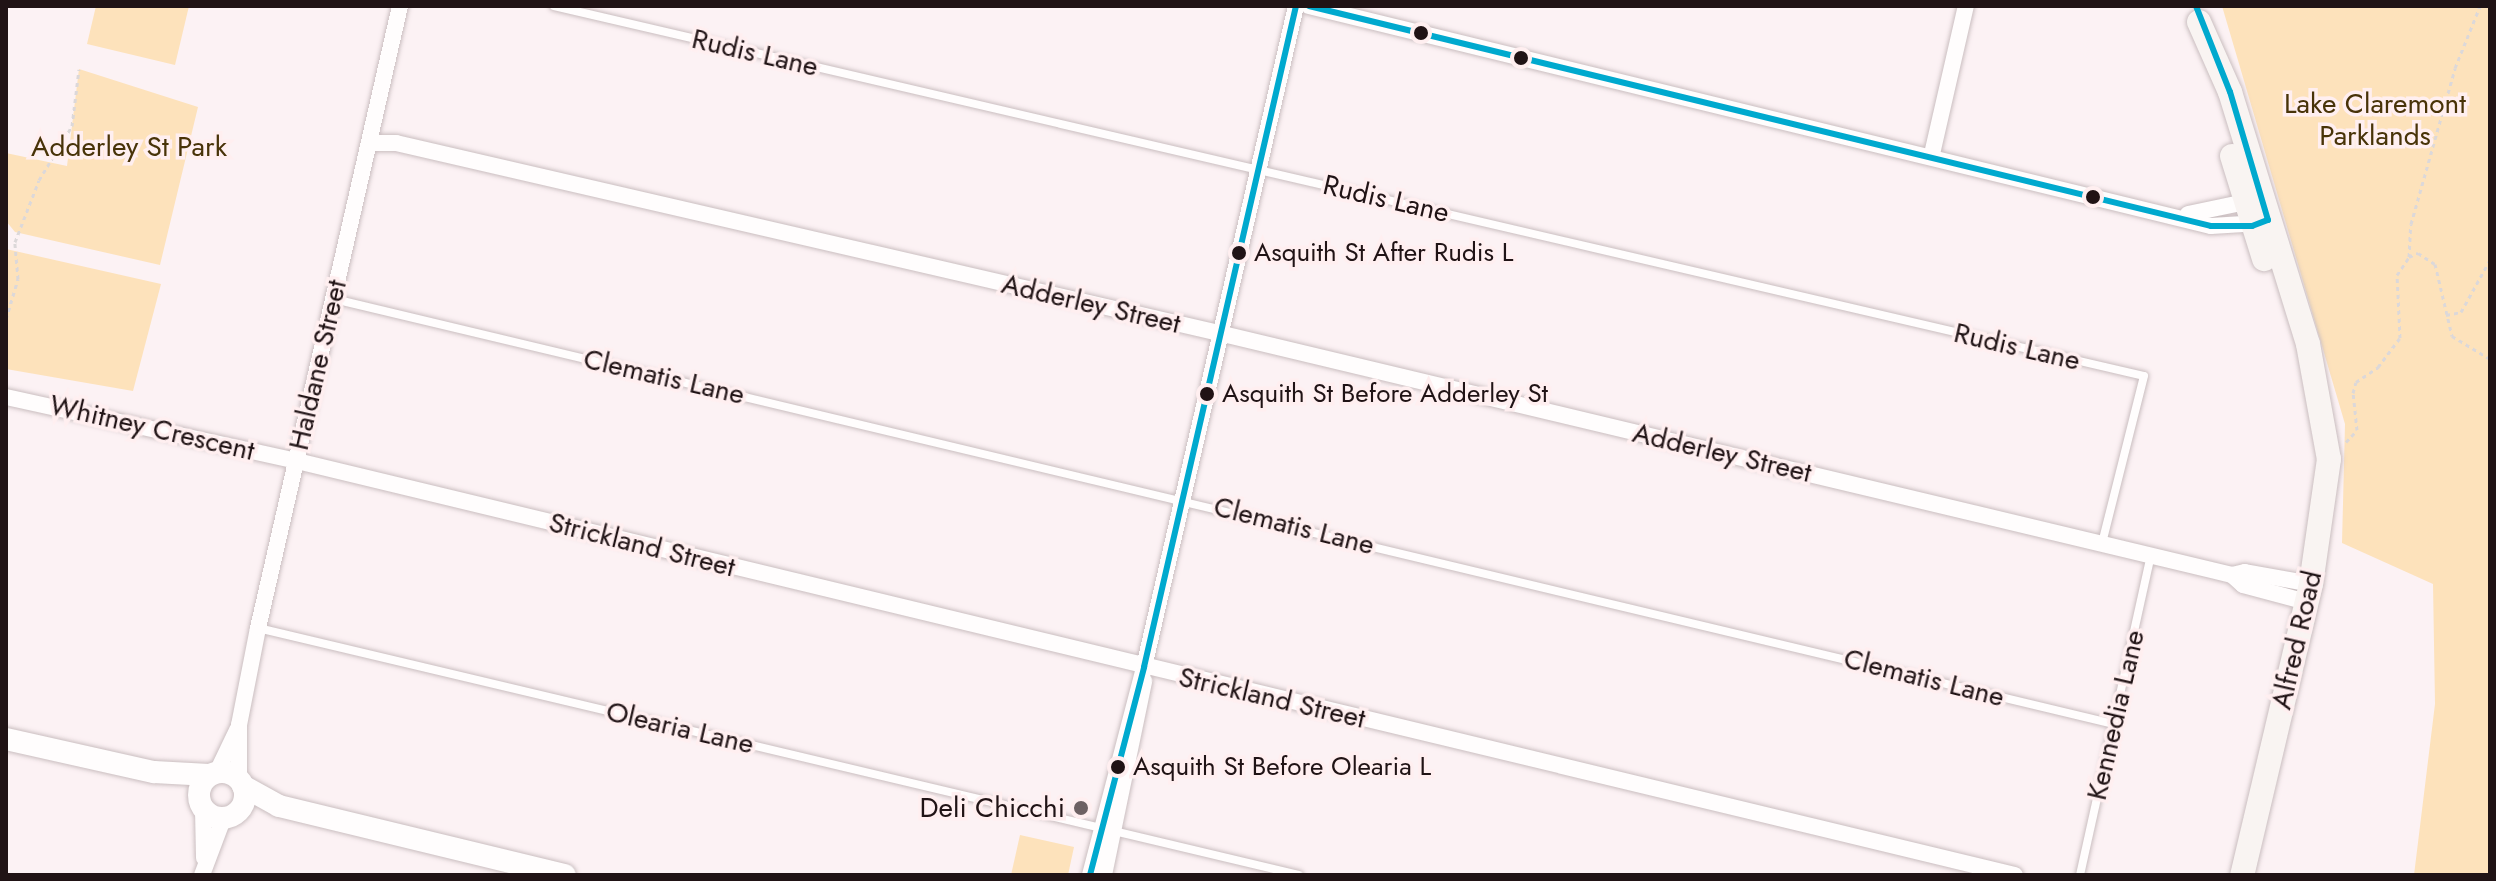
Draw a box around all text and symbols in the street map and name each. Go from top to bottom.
street label: Rudis Lane [689,22,821,84]
unlabelled marker [1413,25,1429,41]
unlabelled marker [1513,50,1529,66]
park label: Lake Claremont Parklands [2284,87,2466,153]
park label: Adderley St Park [31,130,227,164]
street label: Rudis Lane [1320,168,1452,230]
unlabelled marker [2085,189,2101,205]
place label: Asquith St After Rudis L [1254,237,1514,269]
marker: Asquith St After Rudis L [1231,245,1247,261]
street label: Adderley Street [998,267,1184,341]
street label: Haldane Street [282,277,354,453]
street label: Rudis Lane [1951,316,2083,378]
street label: Clematis Lane [580,342,748,412]
place label: Asquith St Before Adderley St [1222,378,1548,410]
marker: Asquith St Before Adderley St [1199,386,1215,402]
street label: Whitney Crescent [46,388,258,468]
street label: Adderley Street [1629,416,1815,490]
street label: Clematis Lane [1210,490,1378,562]
street label: Strickland Street [546,506,738,584]
street label: Alfred Road [2265,567,2329,713]
street label: Kennedia Lane [2080,627,2152,803]
street label: Clematis Lane [1840,642,2008,714]
street label: Strickland Street [1175,660,1369,736]
street label: Olearia Lane [603,695,757,761]
place label: Asquith St Before Olearia L [1133,751,1431,783]
marker: Asquith St Before Olearia L [1110,759,1126,775]
place label: Deli Chicchi [920,791,1065,825]
marker: Deli Chicchi [1072,799,1090,817]

